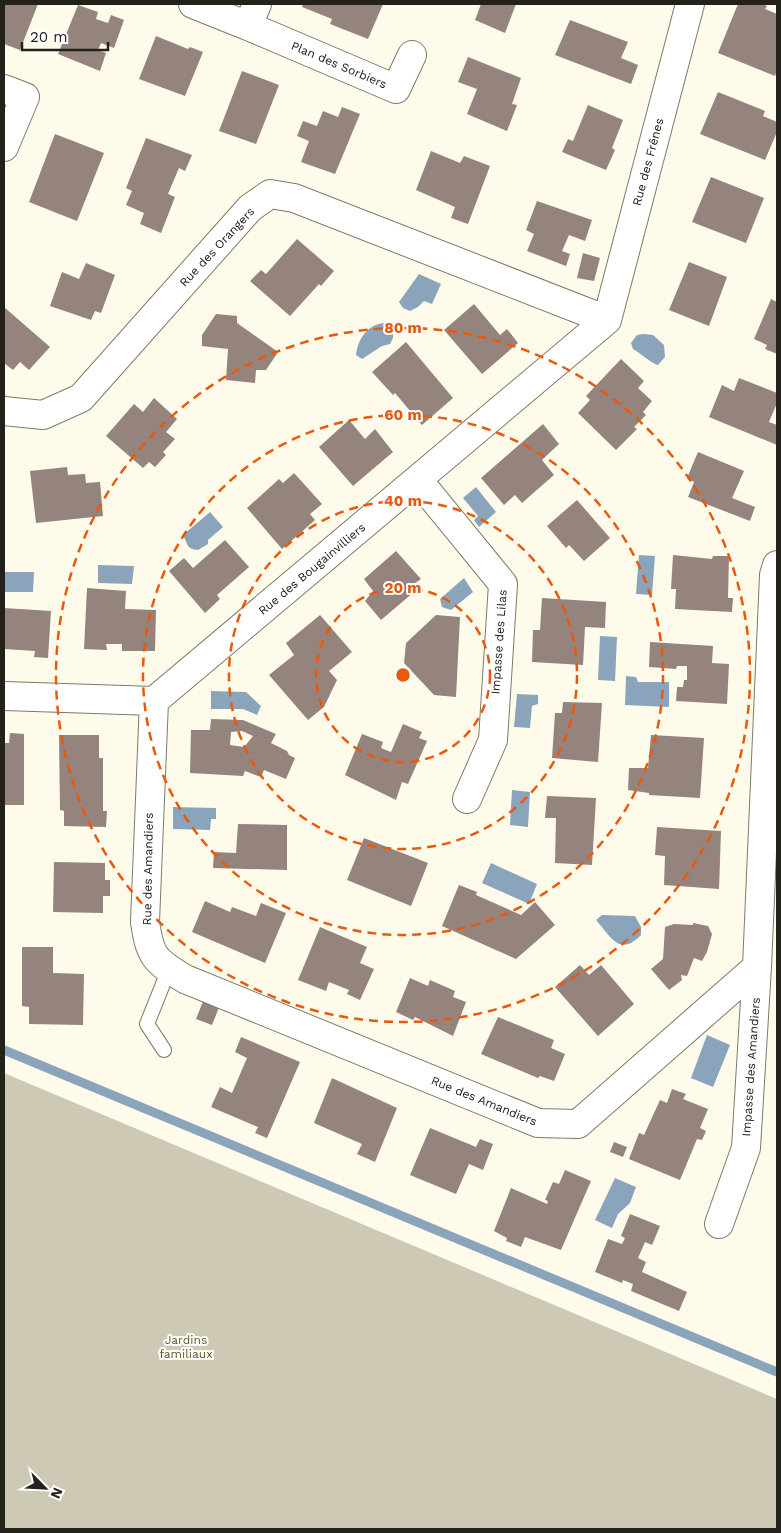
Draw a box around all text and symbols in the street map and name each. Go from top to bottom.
scale bar [22,20,109,52]
text: 20 m [30,28,68,46]
street label: Plan des Sorbiers [289,39,389,91]
street label: Rue des Frênes [630,117,666,207]
street label: Rue des Orangers [177,204,257,290]
text: 80 m [384,319,422,337]
text: 60 m [384,406,422,424]
text: 40 m [384,492,422,510]
street label: Rue des Bougainvilliers [256,520,368,618]
text: 20 m [384,579,422,597]
street label: Impasse des Lilas [488,589,510,695]
centre of rings [394,666,412,684]
street label: Rue des Amandiers [140,812,156,926]
street label: Impasse des Amandiers [739,997,763,1137]
street label: Rue des Amandiers [429,1073,539,1129]
park label: Jardins familiaux [159,1333,213,1361]
north arrow [20,1463,70,1513]
text: N [47,1485,66,1501]

